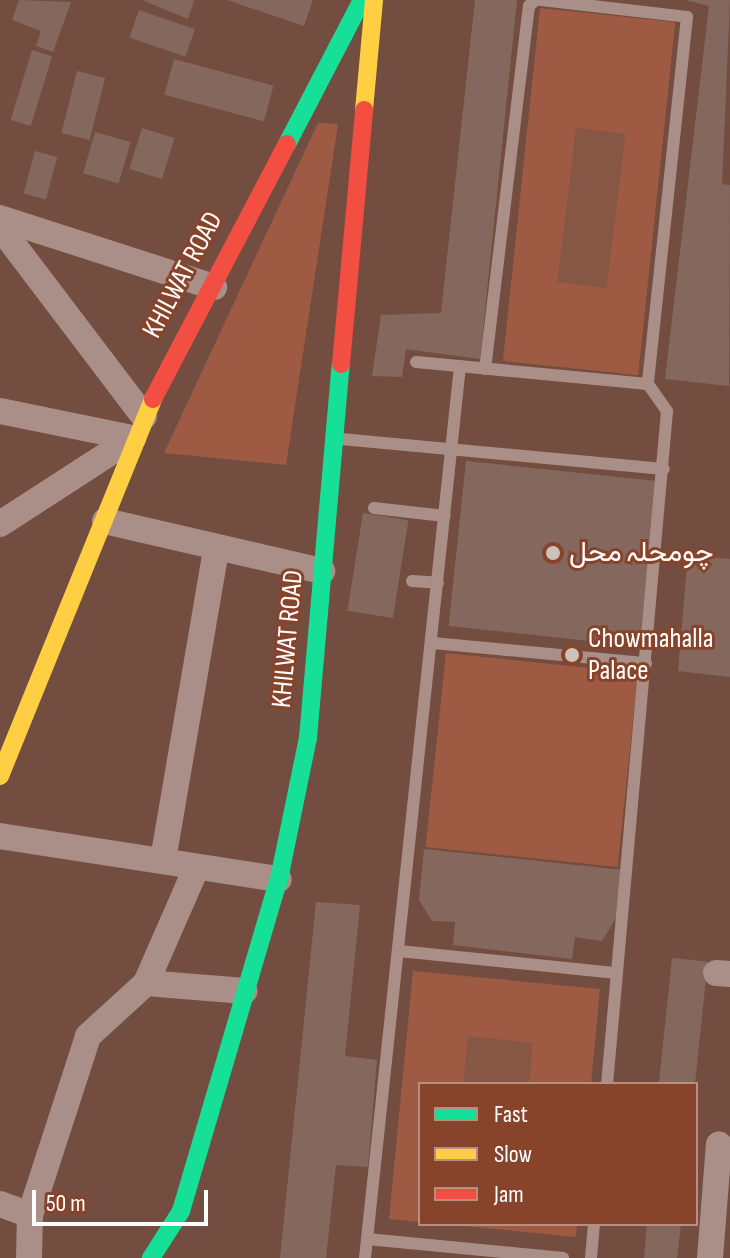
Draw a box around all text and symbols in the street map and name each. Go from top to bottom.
street label: KHILWAT ROAD [136,206,230,344]
place label: چومحلہ محل [569,536,713,570]
marker: چومحلہ محل [544,544,562,562]
street label: KHILWAT ROAD [265,569,311,709]
place label: Chowmahalla Palace [588,622,713,688]
marker: Chowmahalla Palace [563,646,581,664]
legend [418,1082,698,1226]
text: Fast [494,1100,528,1129]
text: Slow [494,1140,532,1169]
scale bar [36,1174,212,1224]
text: Jam [494,1180,524,1209]
text: 50 m [46,1189,86,1218]

